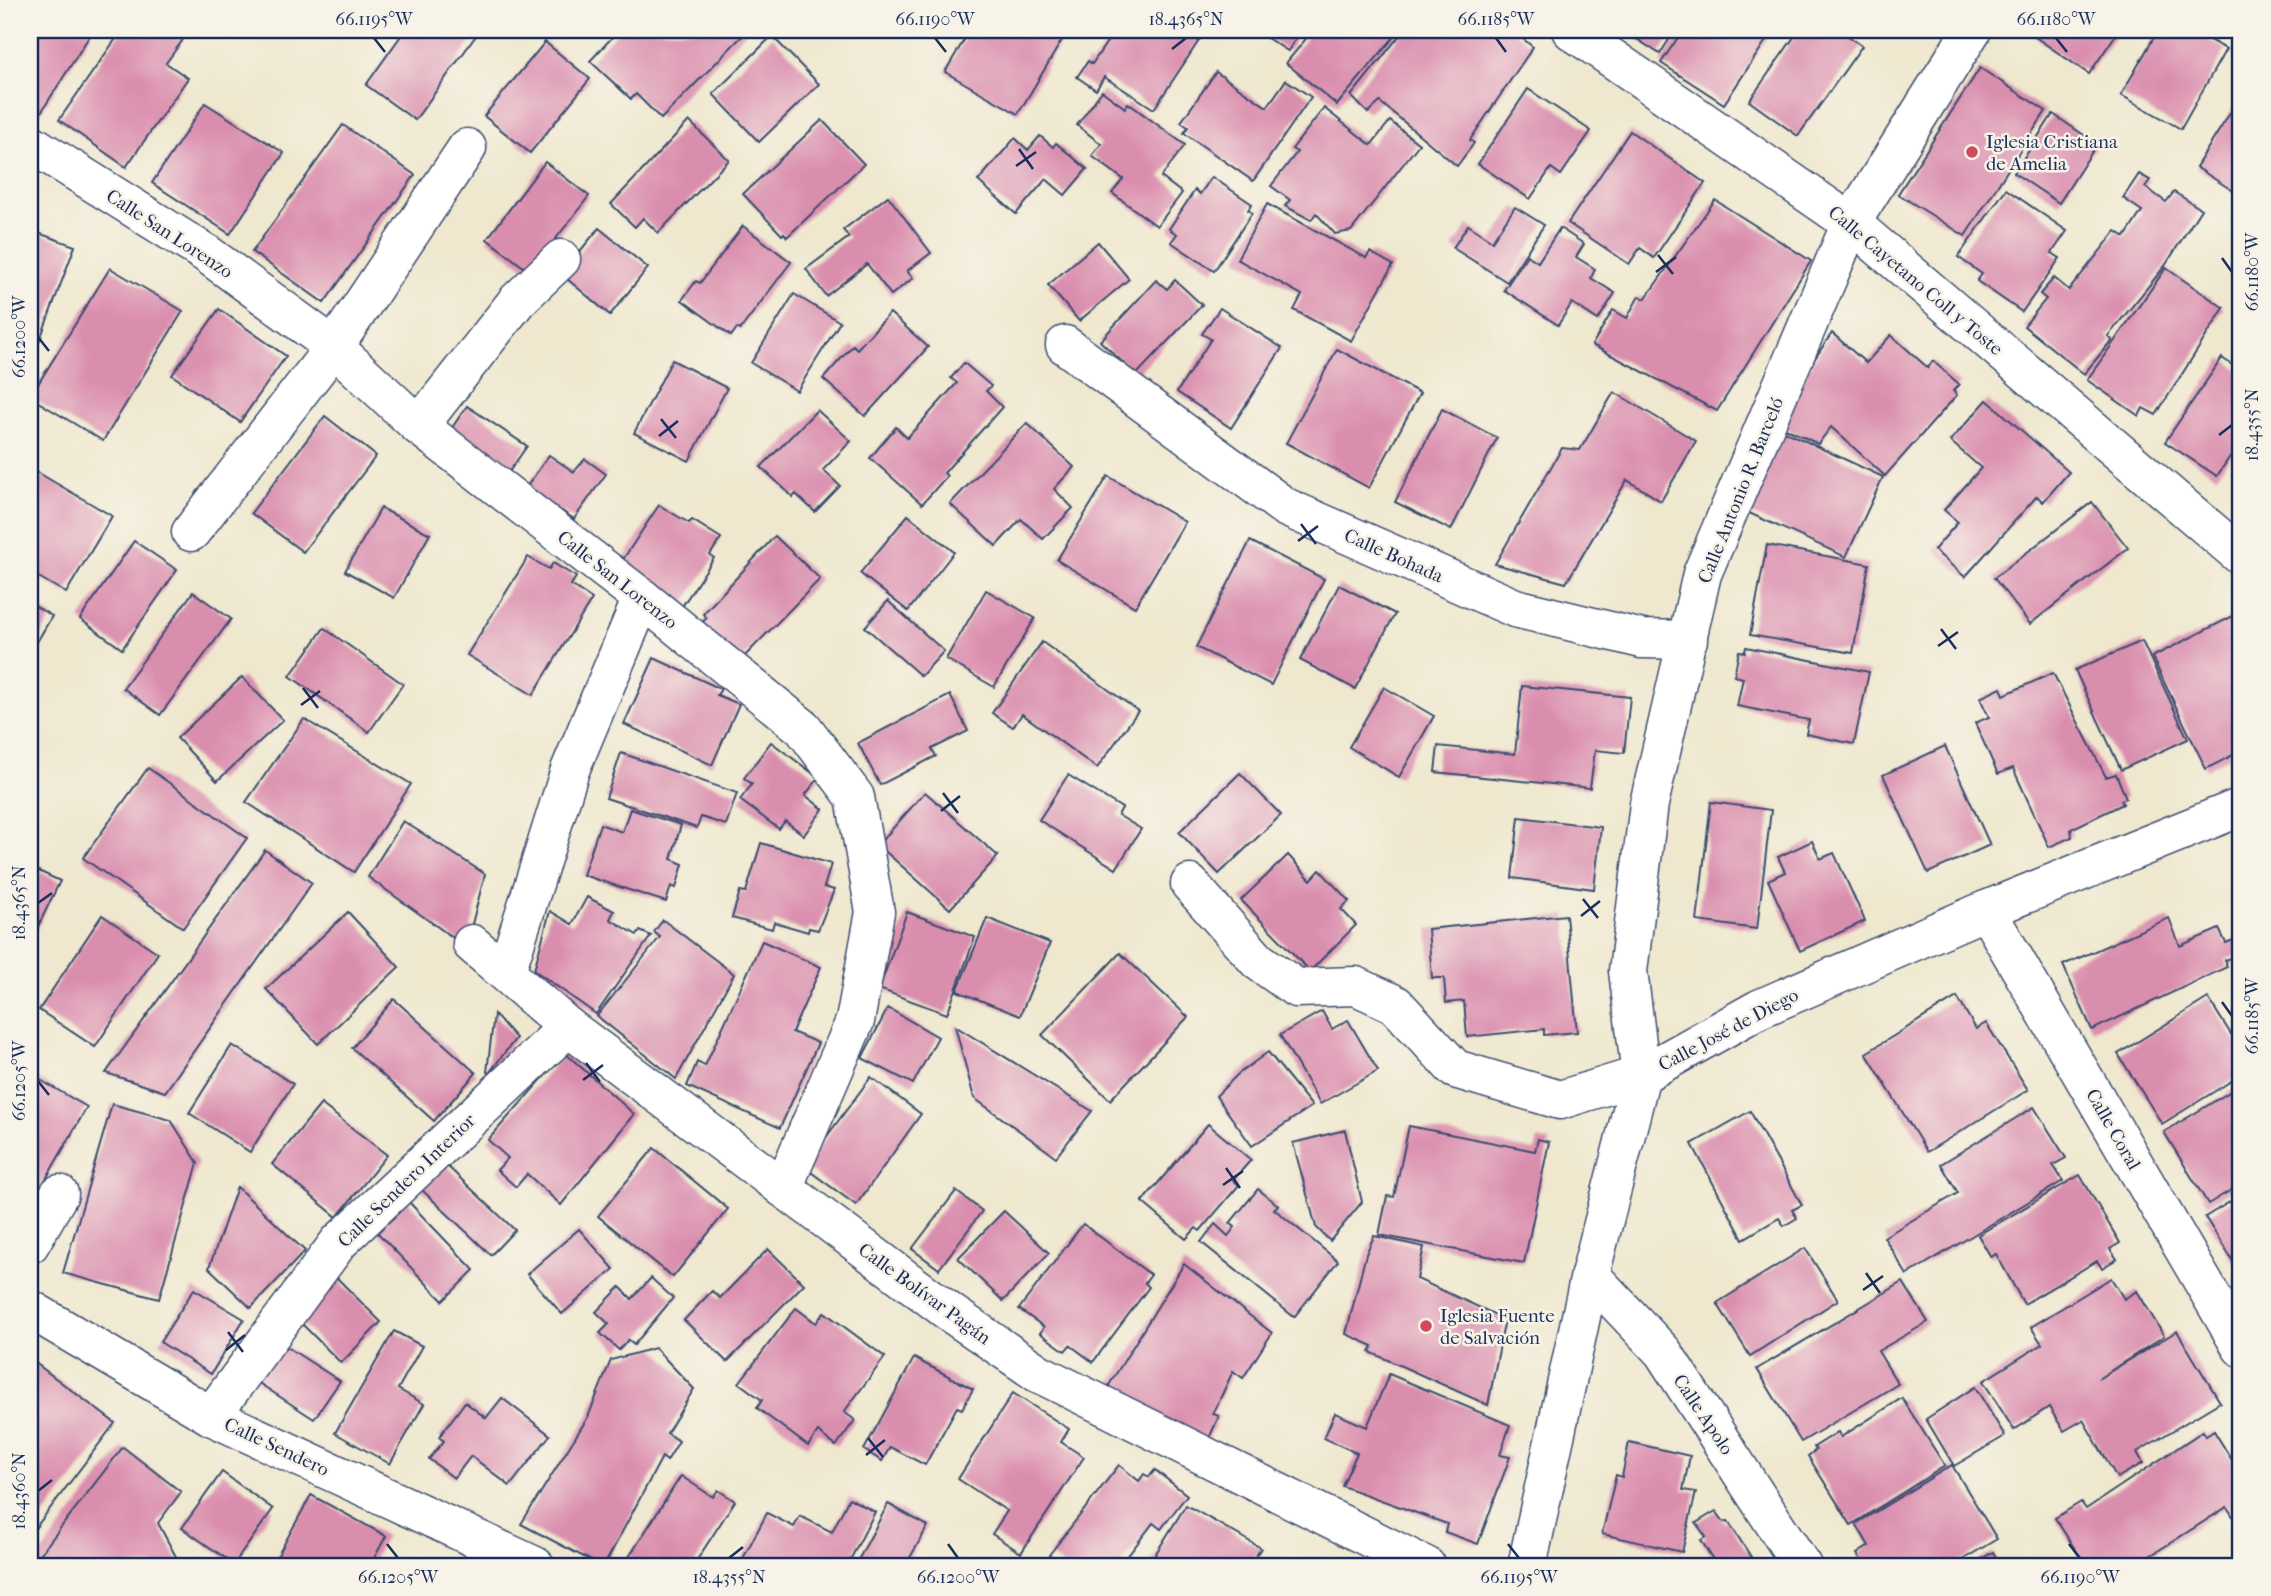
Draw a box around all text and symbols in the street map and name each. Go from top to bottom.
text: 66.1195°W [335,9,414,30]
text: 66.1190°W [895,9,976,30]
text: 18.4365°N [1148,9,1224,30]
text: 66.1185°W [1458,9,1536,30]
text: 66.1180°W [2016,9,2097,30]
place label: Iglesia Cristiana de Amelia [1986,131,2118,175]
marker: Iglesia Cristiana de Amelia [1964,144,1980,160]
street label: Calle San Lorenzo [102,185,237,283]
street label: Calle Cayetano Coll y Toste [1824,201,2007,360]
text: 66.1180°W [2242,231,2263,312]
text: 66.1200°W [9,294,30,378]
text: 18.4355°N [2242,388,2263,462]
street label: Calle Antonio R. Barceló [1694,394,1788,587]
street label: Calle Bohada [1341,524,1447,588]
street label: Calle San Lorenzo [553,526,682,634]
text: 18.4365°N [9,865,30,941]
text: 66.1185°W [2242,976,2263,1054]
street label: Calle José de Diego [1655,984,1802,1076]
text: 66.1205°W [9,1039,30,1121]
street label: Calle Coral [2081,1085,2145,1174]
street label: Calle Sendero Interior [333,1109,481,1252]
street label: Calle Bolívar Pagán [854,1238,995,1349]
place label: Iglesia Fuente de Salvación [1440,1305,1555,1349]
marker: Iglesia Fuente de Salvación [1418,1318,1434,1334]
street label: Calle Apolo [1668,1370,1738,1459]
street label: Calle Sendero [221,1413,333,1481]
text: 18.4360°N [9,1452,30,1530]
text: 66.1205°W [358,1567,440,1588]
text: 18.4355°N [692,1567,766,1588]
text: 66.1200°W [917,1567,1001,1588]
text: 66.1195°W [1480,1567,1559,1588]
text: 66.1190°W [2040,1567,2121,1588]

